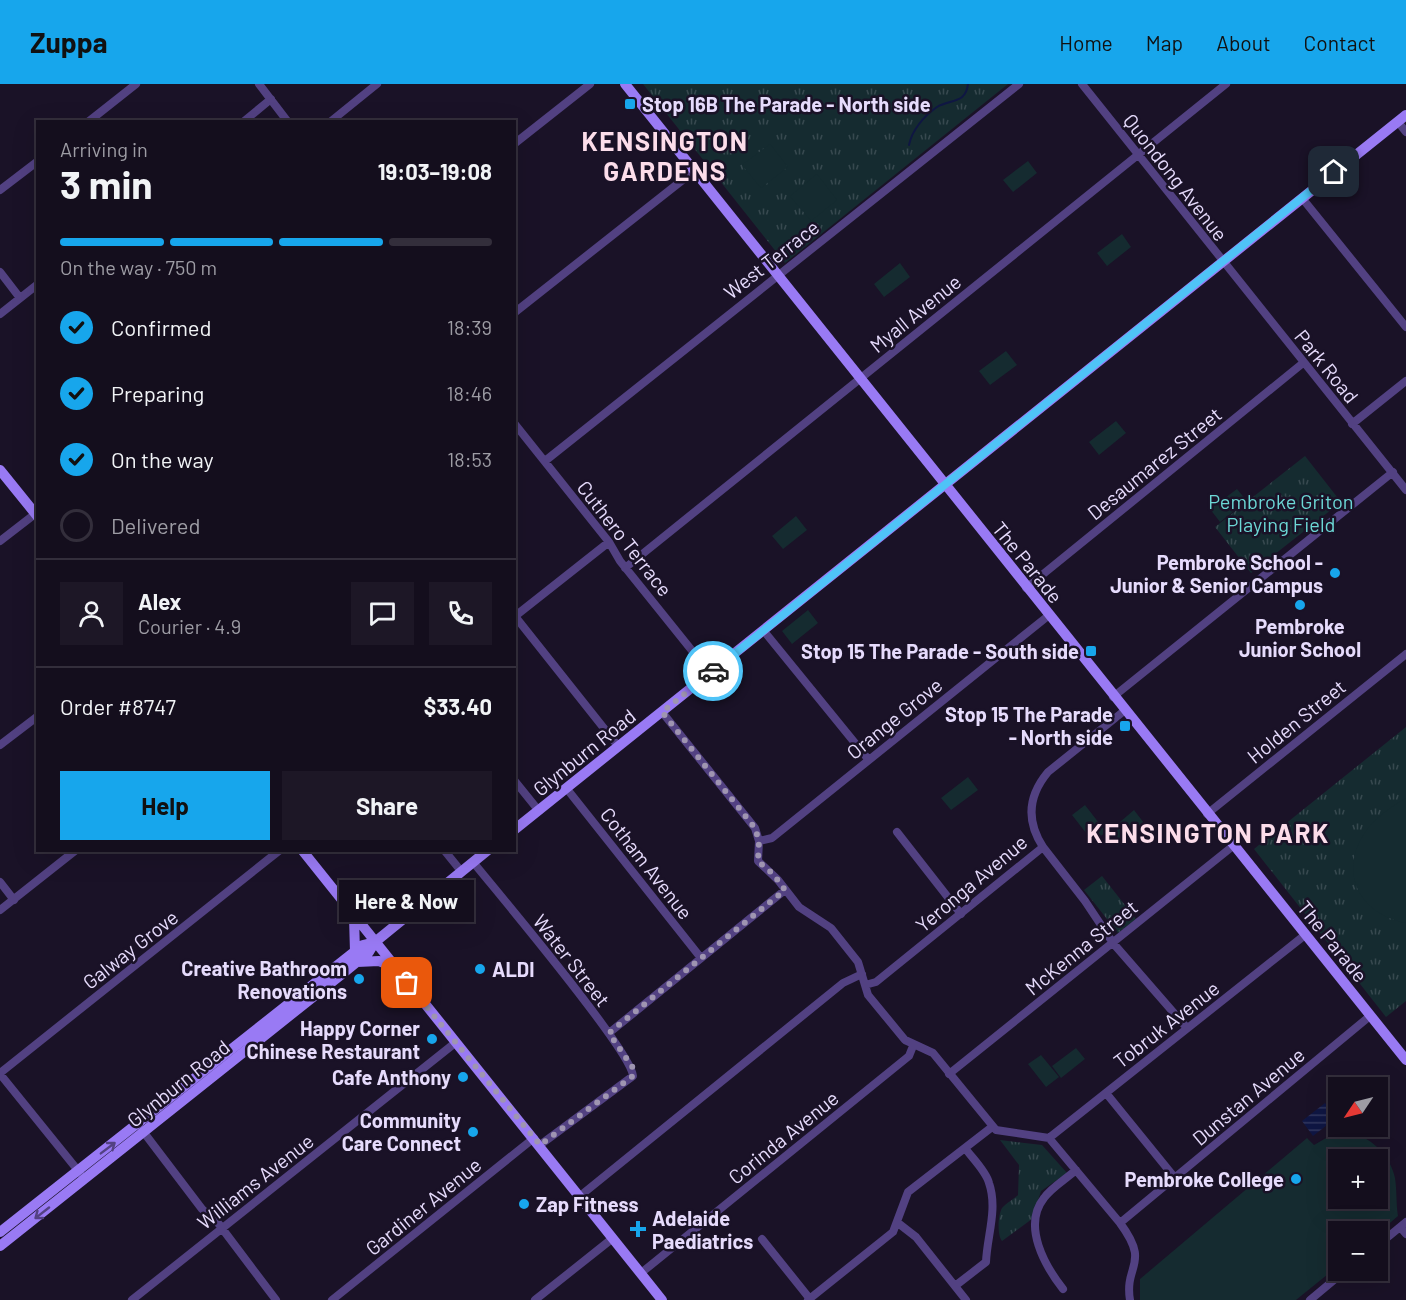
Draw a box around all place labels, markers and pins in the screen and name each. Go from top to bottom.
place label: Stop 16B The Parade - North side [642,92,931,116]
marker: Stop 16B The Parade - North side [623,97,637,111]
pin [1308,146,1359,197]
place label: Pembroke School - Junior & Senior Campus [1110,550,1323,597]
marker: Pembroke School - Junior & Senior Campus [1328,566,1342,580]
marker: Pembroke Junior School [1293,598,1307,612]
place label: Pembroke Junior School [1239,614,1361,661]
place label: Stop 15 The Parade - South side [801,639,1079,663]
marker: Stop 15 The Parade - South side [1084,644,1098,658]
place label: Stop 15 The Parade - North side [945,702,1113,749]
marker: Stop 15 The Parade - North side [1118,719,1132,733]
callout: Here & Now [340,881,474,923]
place label: Creative Bathroom Renovations [181,956,347,1003]
pin [381,957,432,1008]
place label: ALDI [492,957,534,981]
marker: ALDI [473,962,487,976]
marker: Creative Bathroom Renovations [352,972,366,986]
place label: Happy Corner Chinese Restaurant [247,1016,420,1063]
marker: Happy Corner Chinese Restaurant [425,1032,439,1046]
place label: Cafe Anthony [332,1065,451,1089]
marker: Cafe Anthony [456,1070,470,1084]
place label: Community Care Connect [342,1108,461,1155]
marker: Community Care Connect [466,1125,480,1139]
place label: Pembroke College [1125,1167,1284,1191]
marker: Pembroke College [1289,1172,1303,1186]
place label: Zap Fitness [536,1192,639,1216]
marker: Zap Fitness [517,1197,531,1211]
place label: Adelaide Paediatrics [652,1206,753,1253]
marker: Adelaide Paediatrics [629,1220,647,1238]

